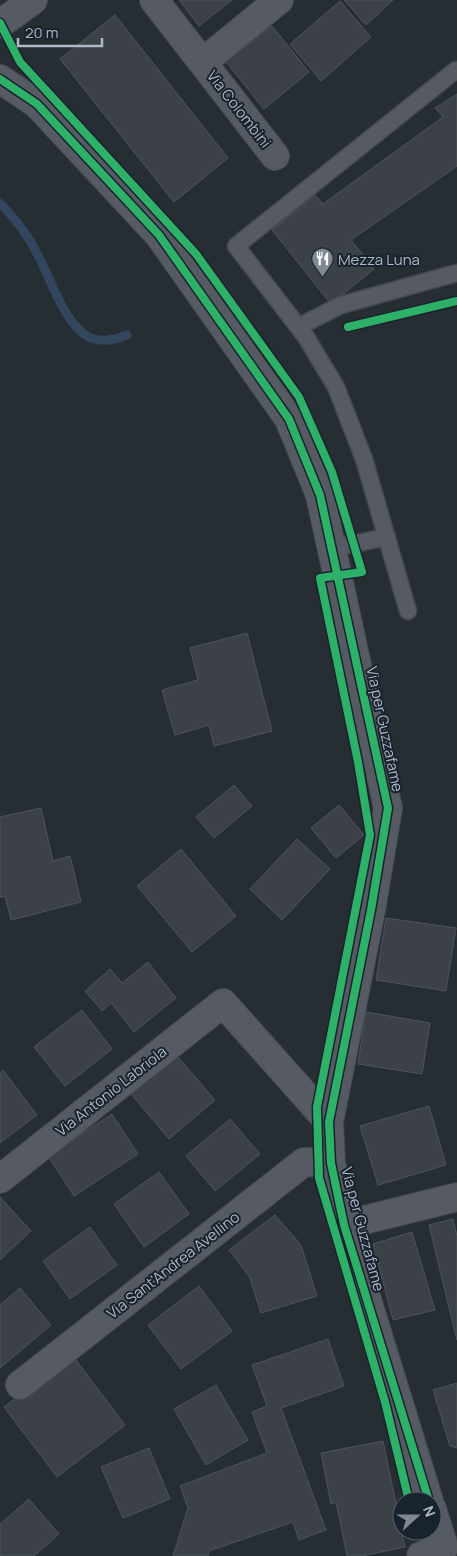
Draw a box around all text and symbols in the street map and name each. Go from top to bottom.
scale bar [18,15,101,47]
text: 20 m [25,22,58,43]
street label: Via Colombini [202,66,276,152]
restaurant icon: Mezza Luna [310,247,334,278]
place label: Mezza Luna [338,249,420,270]
street label: Via per Guzzafame [361,664,409,794]
street label: Via Antonio Labriola [51,1041,171,1141]
street label: Via per Guzzafame [336,1165,390,1294]
street label: Via Sant'Andrea Avellino [102,1206,244,1324]
north arrow [392,1491,442,1541]
text: N [419,1503,440,1519]

